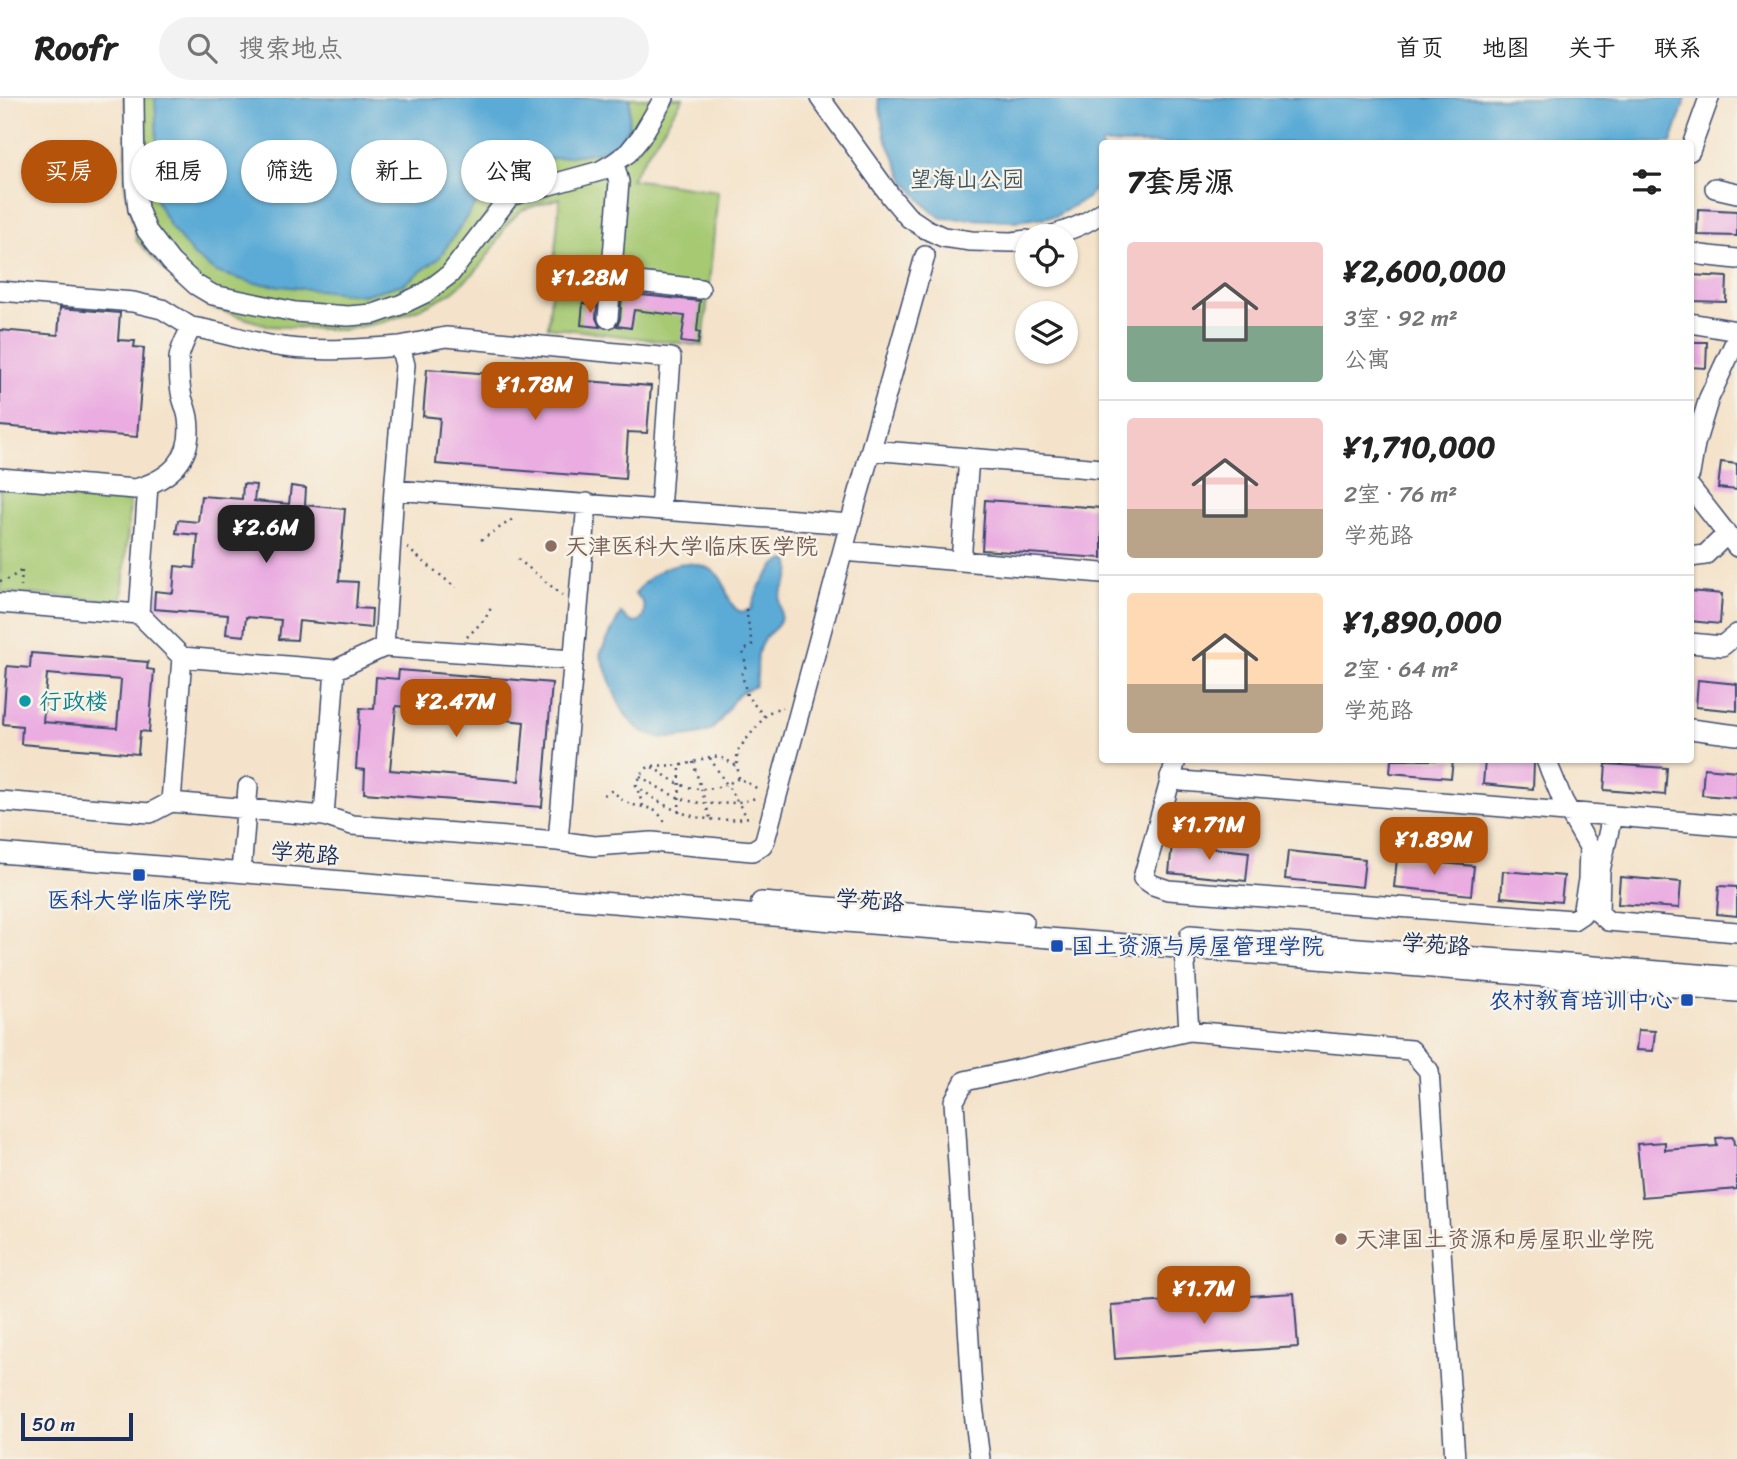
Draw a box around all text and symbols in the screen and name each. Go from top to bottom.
search box [159,17,649,80]
text: Roofr [35,19,117,77]
text: 搜索地点 [239,25,343,71]
text: 首页 [1396,27,1444,69]
text: 地图 [1482,27,1530,69]
text: 关于 [1568,27,1616,69]
text: 联系 [1654,27,1702,69]
icon: search [183,29,221,67]
chip: 买房 [21,140,117,203]
chip: 租房 [131,140,227,203]
chip: 筛选 [241,140,337,203]
chip: 新上 [351,140,447,203]
chip: 公寓 [461,140,557,203]
text: 7套房源 [1127,155,1234,209]
park label: 望海山公园 [910,159,1025,200]
icon: filters [1628,163,1666,201]
map controls [1015,224,1078,364]
button: locate [1015,224,1078,287]
text: ¥2,600,000 [1344,244,1506,298]
pin: ¥1.28M [533,256,647,315]
text: ¥1.28M [552,257,628,298]
icon: home [1183,270,1267,354]
text: 3室 · 92 m² [1344,298,1458,339]
button: layers [1015,301,1078,364]
text: 公寓 [1344,339,1390,380]
pin: ¥1.78M [478,362,592,422]
text: ¥1.78M [497,364,573,405]
text: ¥1,710,000 [1344,420,1496,474]
icon: home [1183,446,1267,530]
text: 2室 · 76 m² [1344,474,1457,515]
pin: ¥2.6M [217,505,315,565]
text: ¥2.6M [234,507,298,548]
text: 学苑路 [1344,515,1413,556]
place label: 天津医科大学临床医学院 [565,526,818,567]
marker: 天津医科大学临床医学院 [543,538,559,554]
text: ¥1,890,000 [1344,595,1502,649]
icon: home [1183,621,1267,705]
text: 2室 · 64 m² [1344,649,1459,690]
pin: ¥2.47M [399,680,513,739]
place label: 行政楼 [39,681,108,722]
text: ¥2.47M [416,681,496,722]
text: 学苑路 [1344,690,1413,731]
marker: 行政楼 [17,693,33,709]
pin: ¥1.71M [1152,802,1266,862]
text: ¥1.71M [1173,804,1245,845]
pin: ¥1.89M [1377,818,1491,877]
text: ¥1.89M [1396,819,1472,860]
street label: 学苑路 [269,830,341,877]
marker: 医科大学临床学院 [131,867,147,883]
street label: 学苑路 [834,878,906,923]
place label: 医科大学临床学院 [47,880,231,921]
street label: 学苑路 [1400,922,1472,967]
place label: 国土资源与房屋管理学院 [1071,926,1324,967]
marker: 国土资源与房屋管理学院 [1049,938,1065,954]
place label: 农村教育培训中心 [1489,980,1673,1021]
marker: 农村教育培训中心 [1679,992,1695,1008]
place label: 天津国土资源和房屋职业学院 [1355,1219,1654,1260]
marker: 天津国土资源和房屋职业学院 [1333,1231,1349,1247]
pin: ¥1.7M [1155,1266,1253,1326]
text: ¥1.7M [1173,1268,1235,1309]
text: 50 m [32,1408,75,1441]
scale bar [21,1410,133,1442]

